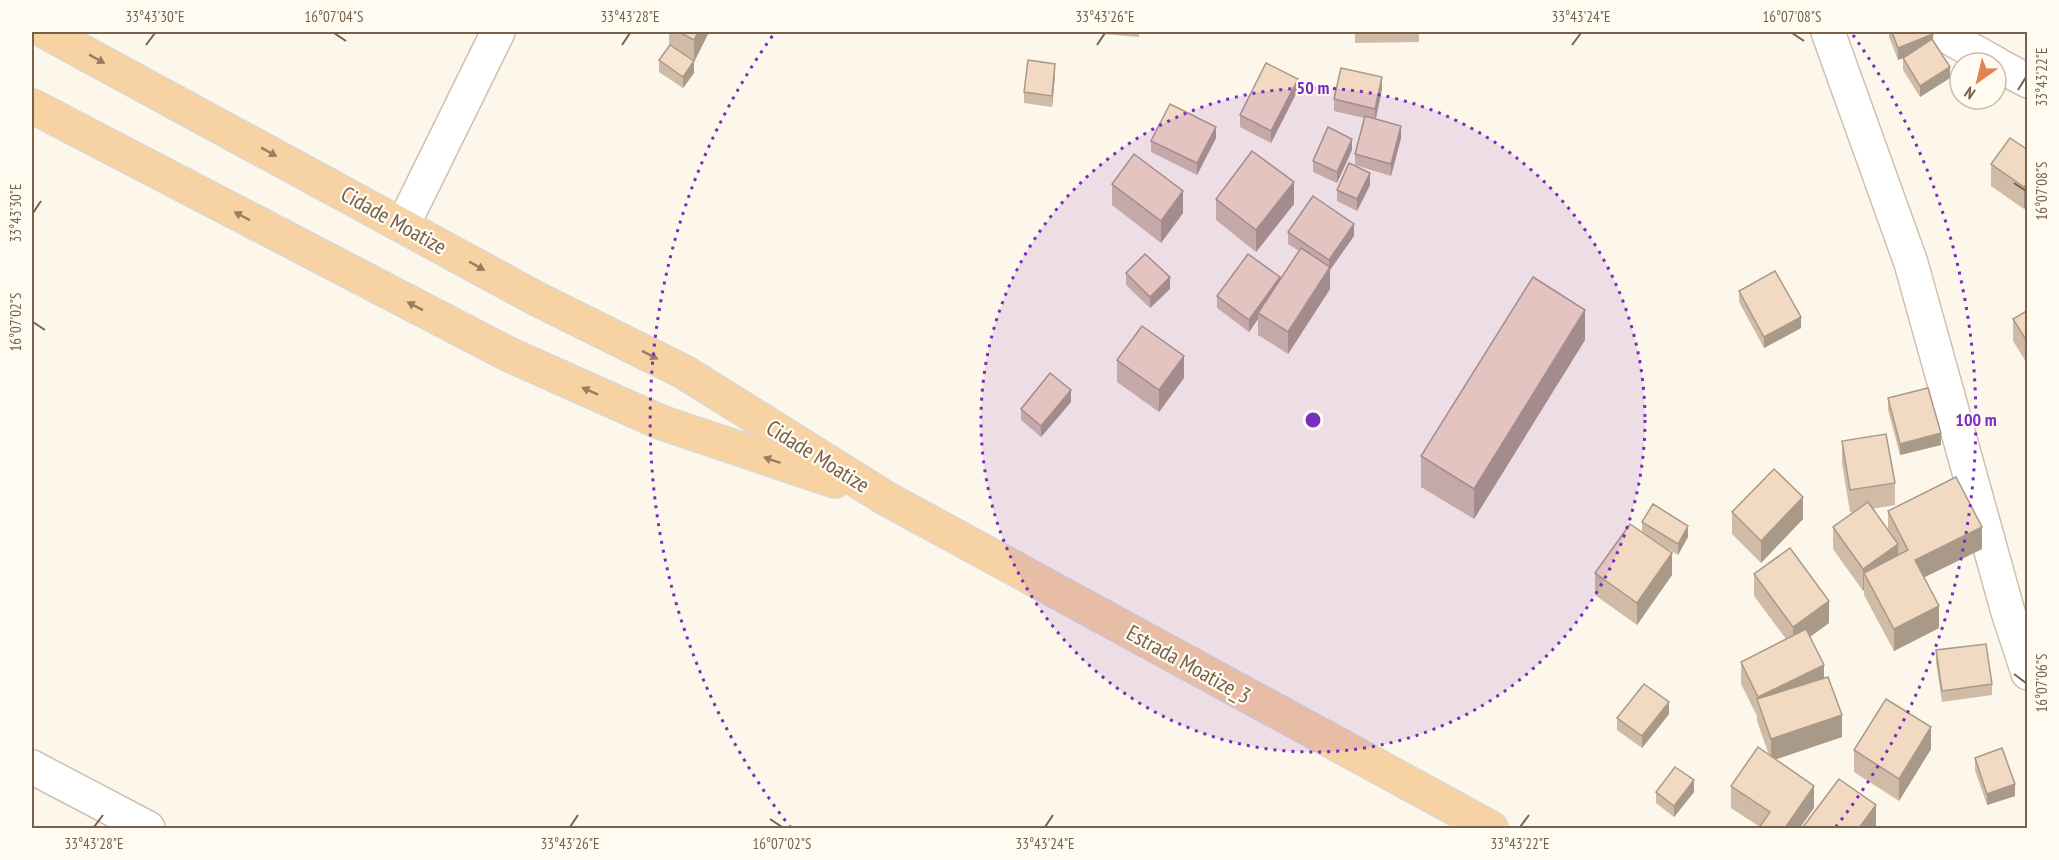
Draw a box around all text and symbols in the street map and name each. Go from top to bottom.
text: 33°43'30"E [125,7,185,26]
text: 16°07'04"S [304,7,364,26]
text: 33°43'28"E [600,7,660,26]
text: 33°43'26"E [1075,7,1135,26]
text: 33°43'24"E [1551,7,1611,26]
text: 16°07'08"S [1762,7,1822,26]
text: 33°43'22"E [2032,47,2051,107]
north arrow [1948,51,2008,111]
one-way arrow [89,54,106,64]
text: 50 m [1297,76,1329,99]
text: N [1960,83,1979,104]
one-way arrow [260,147,277,157]
text: 16°07'08"S [2032,161,2051,221]
street label: Cidade Moatize [336,180,452,260]
text: 33°43'30"E [6,183,25,243]
one-way arrow [233,211,250,221]
one-way arrow [469,261,486,271]
text: 16°07'02"S [6,292,25,352]
one-way arrow [406,301,423,311]
one-way arrow [641,350,659,360]
one-way arrow [581,386,599,396]
text: 100 m [1955,408,1997,431]
centre of rings [1303,410,1323,430]
street label: Cidade Moatize [761,413,875,499]
one-way arrow [763,455,781,464]
street label: Estrada Moatize_3 [1122,618,1256,710]
text: 16°07'06"S [2032,653,2051,713]
text: 33°43'28"E [64,834,124,853]
text: 33°43'26"E [540,834,600,853]
text: 16°07'02"S [752,834,812,853]
text: 33°43'24"E [1015,834,1075,853]
text: 33°43'22"E [1490,834,1550,853]

